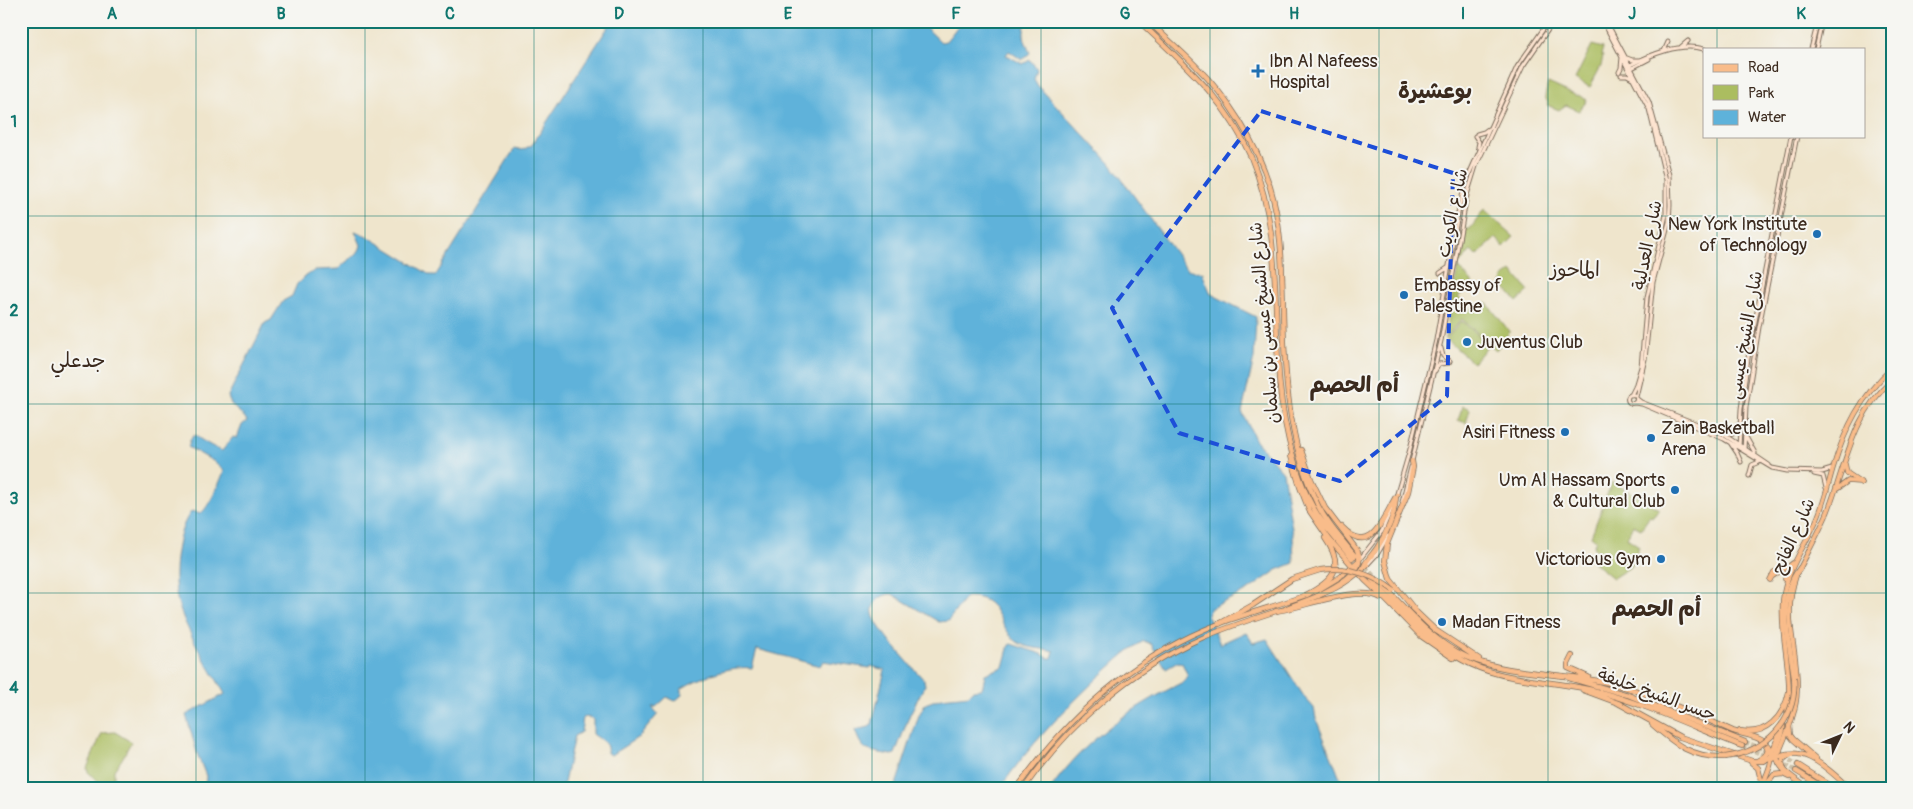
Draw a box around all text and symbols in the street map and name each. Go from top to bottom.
text: A [107,4,118,24]
text: B [276,4,286,24]
text: C [445,4,455,24]
text: D [614,4,624,24]
text: E [784,4,793,24]
text: F [951,4,961,24]
text: G [1120,4,1131,24]
text: H [1289,4,1299,24]
text: I [1461,4,1465,24]
text: J [1628,4,1636,24]
text: K [1796,4,1806,24]
legend [1703,48,1866,138]
place label: Ibn Al Nafeess Hospital [1269,50,1378,94]
text: Road [1748,58,1779,77]
marker: Ibn Al Nafeess Hospital [1251,64,1265,78]
district label: بوعشيرة [1398,77,1472,105]
text: Park [1748,84,1775,103]
text: Water [1748,108,1787,127]
text: 1 [11,112,17,132]
street label: شارع الكويت [1432,166,1473,260]
street label: شارع العدلية [1628,198,1667,292]
place label: New York Institute of Technology [1668,213,1807,257]
street label: شارع الشيخ عيسى بن سلمان [1244,221,1285,425]
marker: New York Institute of Technology [1811,228,1823,240]
district label: الماحوز [1548,257,1600,282]
street label: شارع الشيخ عيسى [1723,269,1768,401]
place label: Embassy of Palestine [1414,274,1502,318]
marker: Embassy of Palestine [1398,289,1410,301]
text: 2 [10,301,19,321]
place label: Juventus Club [1477,331,1583,354]
marker: Juventus Club [1461,336,1473,348]
district label: جدعلي [51,348,105,378]
district label: أم الحصم [1309,371,1399,401]
place label: Zain Basketball Arena [1661,417,1775,461]
place label: Asiri Fitness [1462,421,1555,444]
marker: Asiri Fitness [1559,426,1571,438]
marker: Zain Basketball Arena [1645,432,1657,444]
place label: Um Al Hassam Sports & Cultural Club [1499,469,1665,513]
marker: Um Al Hassam Sports & Cultural Club [1669,484,1681,496]
text: 3 [10,489,19,509]
street label: شارع الفاتح [1766,494,1821,578]
place label: Victorious Gym [1535,548,1651,571]
marker: Victorious Gym [1655,553,1667,565]
district label: أم الحصم [1611,595,1701,625]
place label: Madan Fitness [1452,611,1561,634]
marker: Madan Fitness [1436,616,1448,628]
street label: جسر الشيخ خليفة [1595,662,1719,727]
text: 4 [9,678,19,698]
north arrow [1816,712,1866,762]
text: N [1840,718,1859,737]

